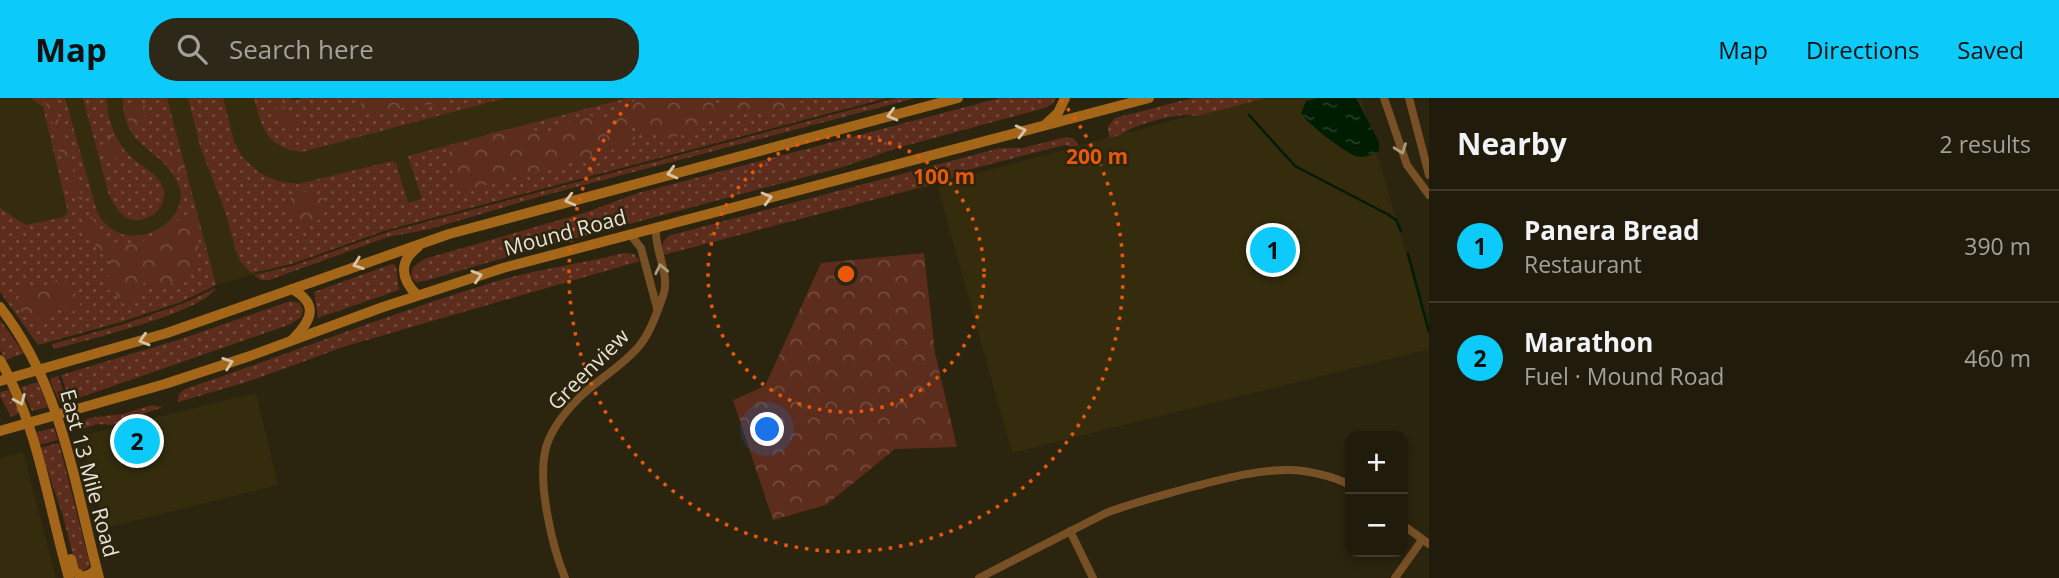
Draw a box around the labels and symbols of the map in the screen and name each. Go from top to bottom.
one-way arrow [887,107,899,121]
one-way arrow [1014,125,1026,140]
text: 200 m [1066,142,1128,170]
one-way arrow [1393,143,1407,155]
text: 100 m [913,162,975,190]
one-way arrow [667,165,679,179]
one-way arrow [564,192,576,206]
one-way arrow [761,192,773,206]
street label: Mound Road [501,202,629,262]
pin: 1 [1250,224,1296,276]
one-way arrow [353,256,365,270]
centre of rings [834,262,858,286]
one-way arrow [655,263,670,275]
one-way arrow [471,270,483,285]
street label: Greenview [541,322,635,416]
one-way arrow [138,332,150,347]
one-way arrow [222,357,234,371]
street label: East 13 Mile Road [54,386,126,560]
one-way arrow [11,394,25,406]
your location [750,412,784,446]
pin: 2 [114,415,160,467]

